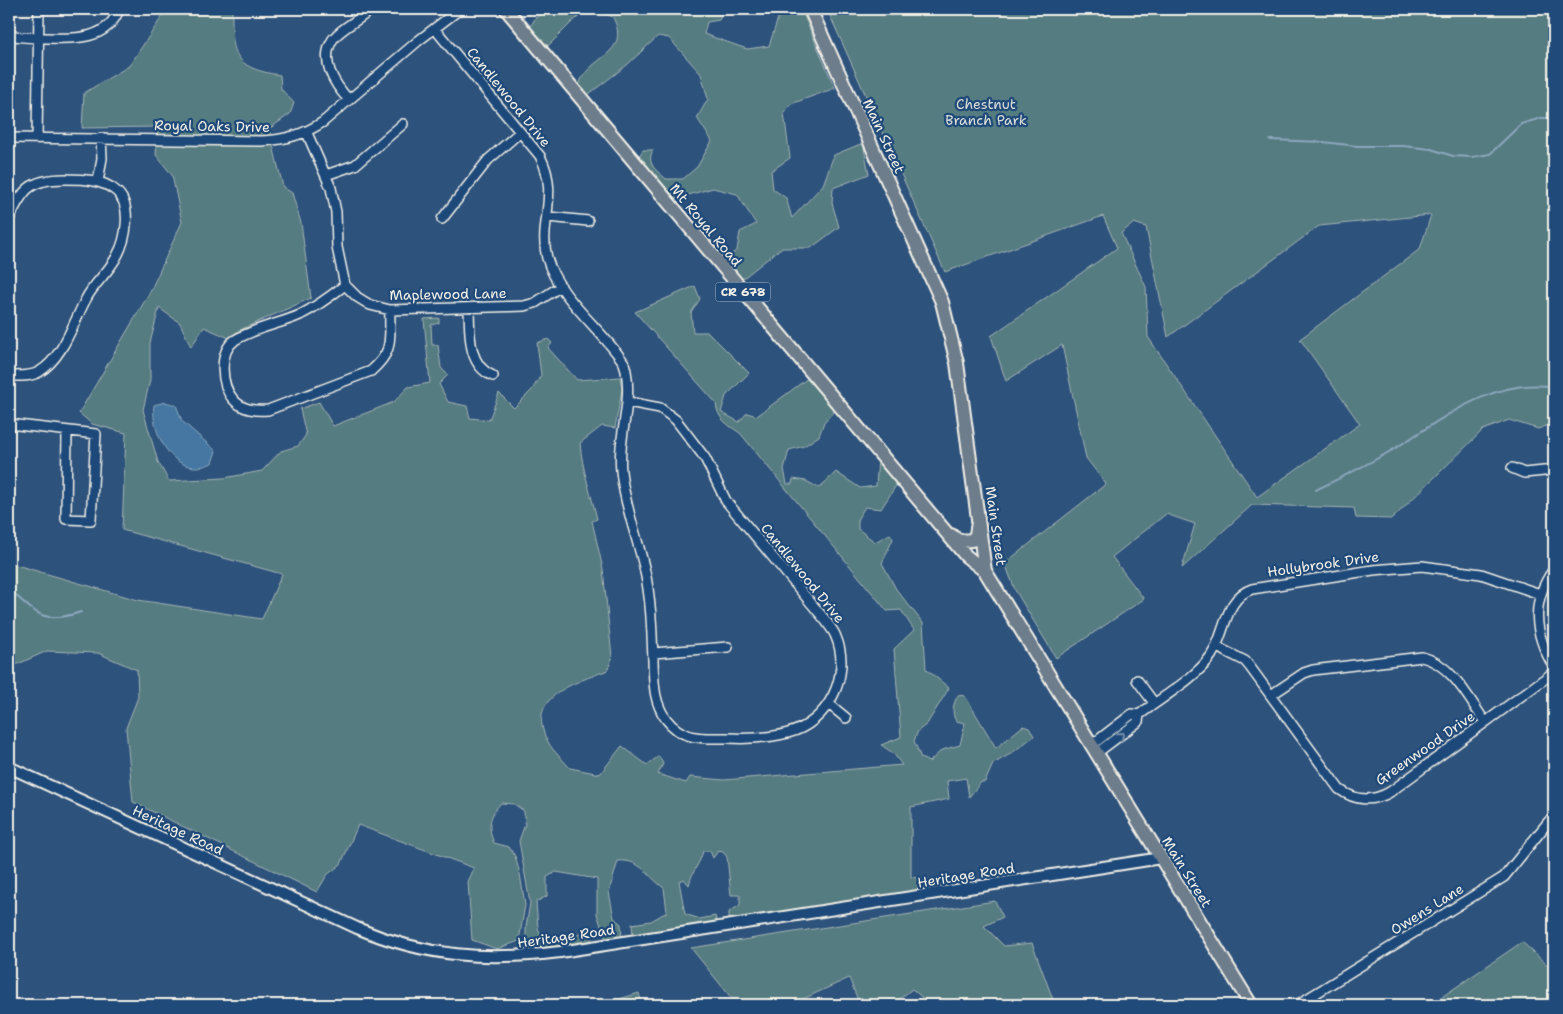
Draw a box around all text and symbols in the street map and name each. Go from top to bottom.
street label: Candlewood Drive [463,43,555,151]
park label: Chestnut Branch Park [945,95,1027,129]
street label: Main Street [859,96,909,176]
street label: Royal Oaks Drive [154,116,270,136]
street label: Mt Royal Road [666,180,746,270]
road number: CR 678 [716,282,770,302]
street label: Maplewood Lane [389,284,507,304]
street label: Main Street [981,485,1011,567]
street label: Candlewood Drive [757,519,849,627]
street label: Hollybrook Drive [1266,547,1380,581]
street label: Greenwood Drive [1372,707,1478,789]
one-way arrow [1116,732,1125,741]
street label: Heritage Road [130,801,226,859]
street label: Main Street [1158,833,1216,911]
street label: Heritage Road [916,858,1016,892]
street label: Owens Lane [1387,879,1467,939]
street label: Heritage Road [516,920,616,952]

